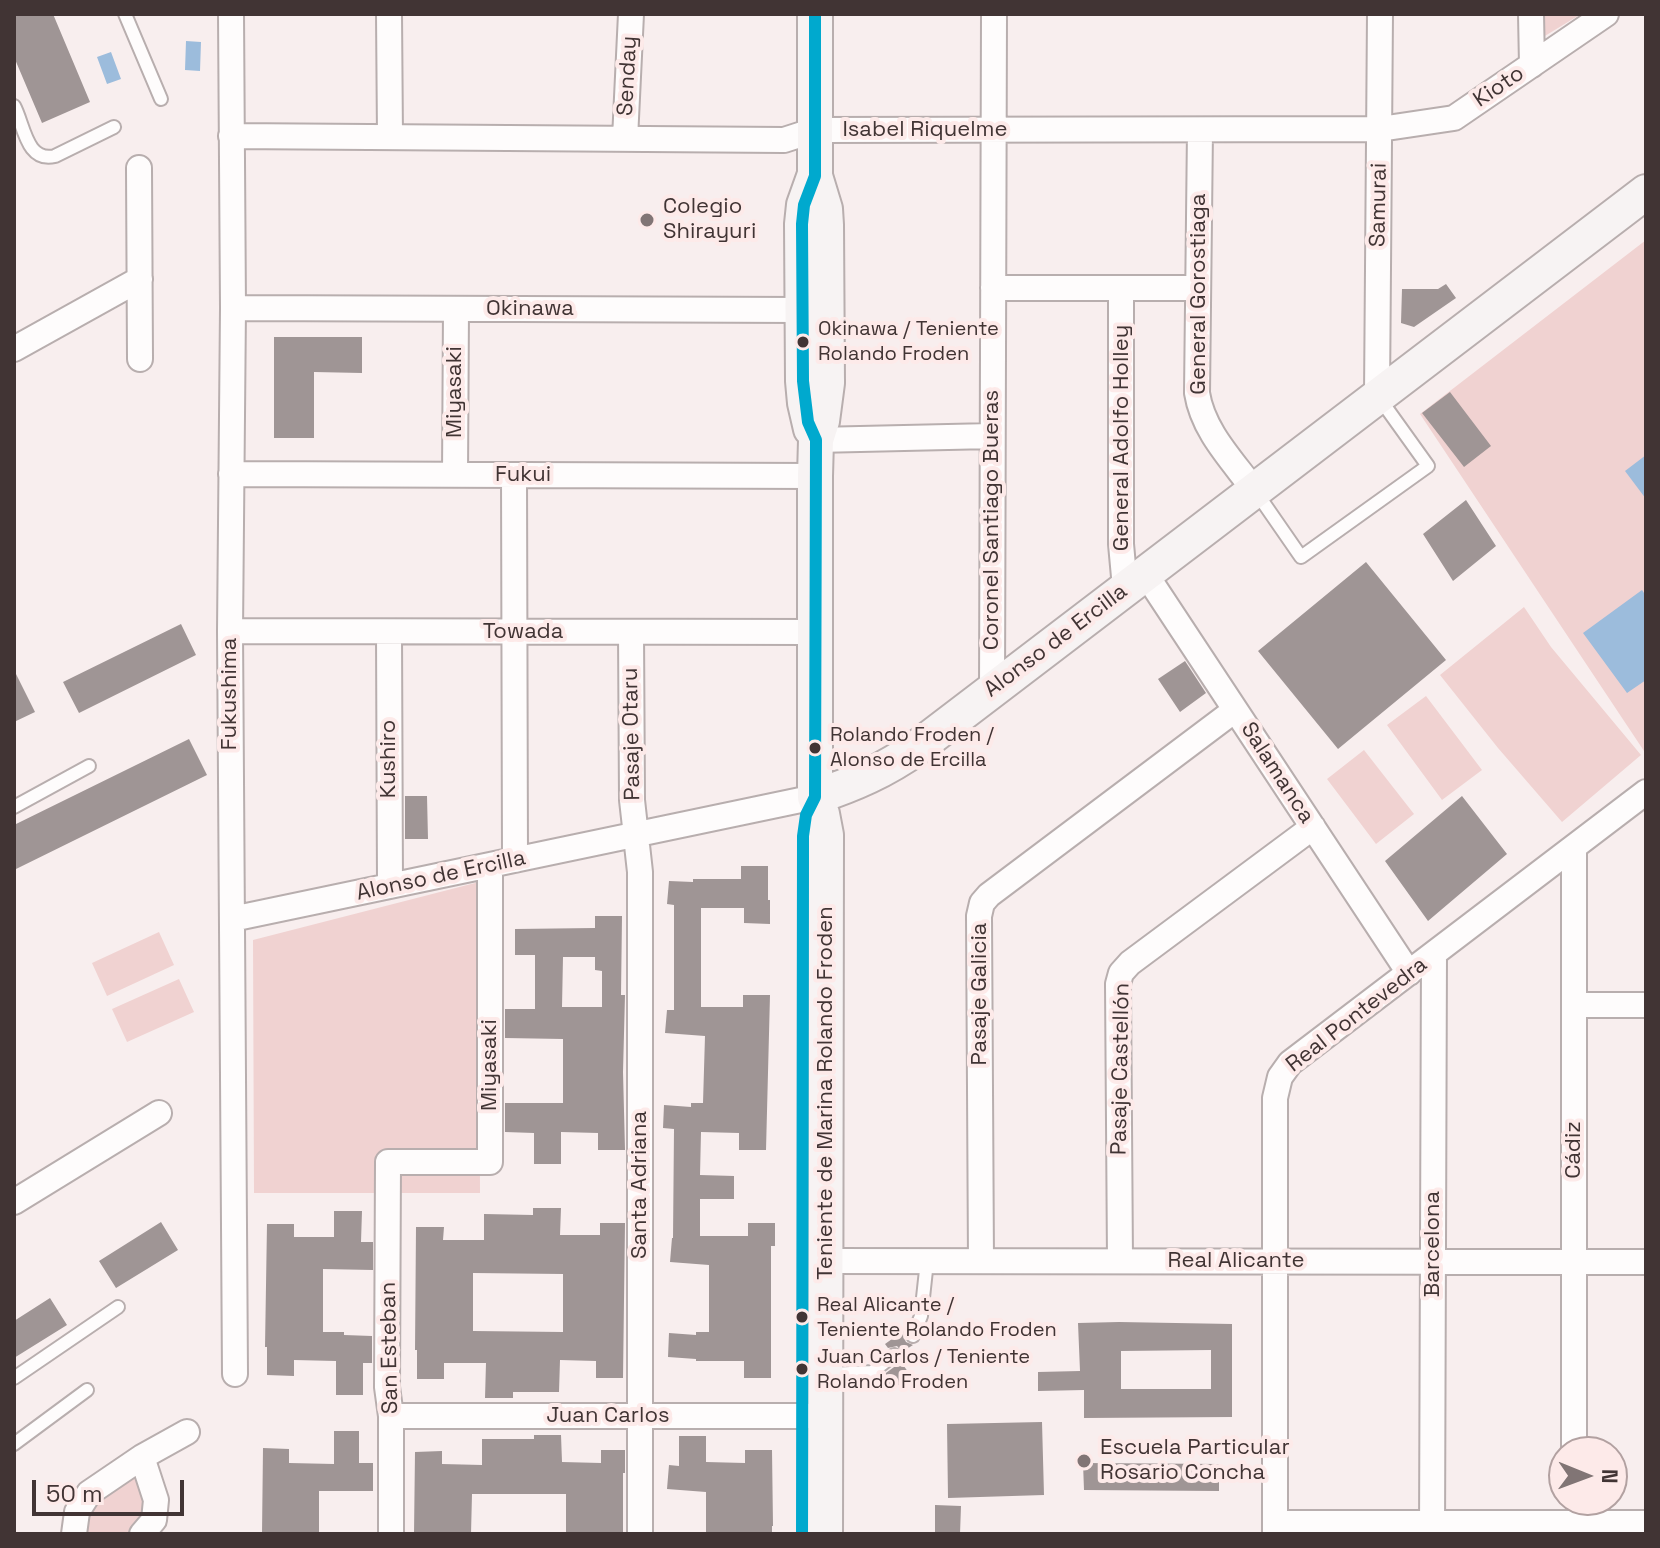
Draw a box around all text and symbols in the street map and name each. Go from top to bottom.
street label: Senday [613,35,643,117]
street label: Kioto [1469,61,1529,113]
street label: Isabel Riquelme [842,117,1008,143]
street label: Samurai [1365,163,1393,247]
street label: General Gorostiaga [1186,193,1212,395]
place label: Colegio Shirayuri [663,194,756,246]
marker: Colegio Shirayuri [638,211,656,229]
street label: Okinawa [486,296,574,322]
place label: Okinawa / Teniente Rolando Froden [818,318,999,365]
street label: General Adolfo Holley [1109,325,1135,551]
marker: Okinawa / Teniente Rolando Froden [795,334,811,350]
street label: Miyasaki [442,346,468,438]
street label: Coronel Santiago Bueras [979,390,1005,650]
street label: Fukui [495,462,551,488]
street label: Alonso de Ercilla [979,579,1133,703]
street label: Towada [483,619,563,645]
street label: Fukushima [217,638,243,750]
street label: Pasaje Otaru [618,667,646,801]
street label: Salamanca [1235,718,1319,828]
street label: Kushiro [376,720,402,798]
place label: Rolando Froden / Alonso de Ercilla [830,724,994,771]
marker: Rolando Froden / Alonso de Ercilla [807,740,823,756]
street label: Alonso de Ercilla [354,845,528,907]
street label: Teniente de Marina Rolando Froden [813,906,839,1280]
street label: Pasaje Galicia [967,923,993,1065]
street label: Real Pontevedra [1281,952,1433,1078]
street label: Pasaje Castellón [1106,983,1136,1155]
street label: Miyasaki [477,1019,503,1111]
street label: Santa Adriana [627,1111,653,1259]
street label: Cádiz [1561,1121,1587,1179]
street label: Barcelona [1420,1191,1446,1297]
street label: Real Alicante [1168,1248,1304,1274]
street label: San Esteban [376,1282,404,1414]
place label: Real Alicante / Teniente Rolando Froden [817,1294,1057,1341]
marker: Real Alicante / Teniente Rolando Froden [794,1309,810,1325]
place label: Juan Carlos / Teniente Rolando Froden [817,1346,1030,1393]
marker: Juan Carlos / Teniente Rolando Froden [794,1361,810,1377]
street label: Juan Carlos [546,1403,670,1429]
place label: Escuela Particular Rosario Concha [1100,1435,1290,1486]
north arrow [1548,1436,1628,1516]
marker: Escuela Particular Rosario Concha [1075,1452,1093,1470]
scale bar [36,1464,188,1514]
text: N [1596,1469,1624,1484]
text: 50 m [46,1478,103,1509]

